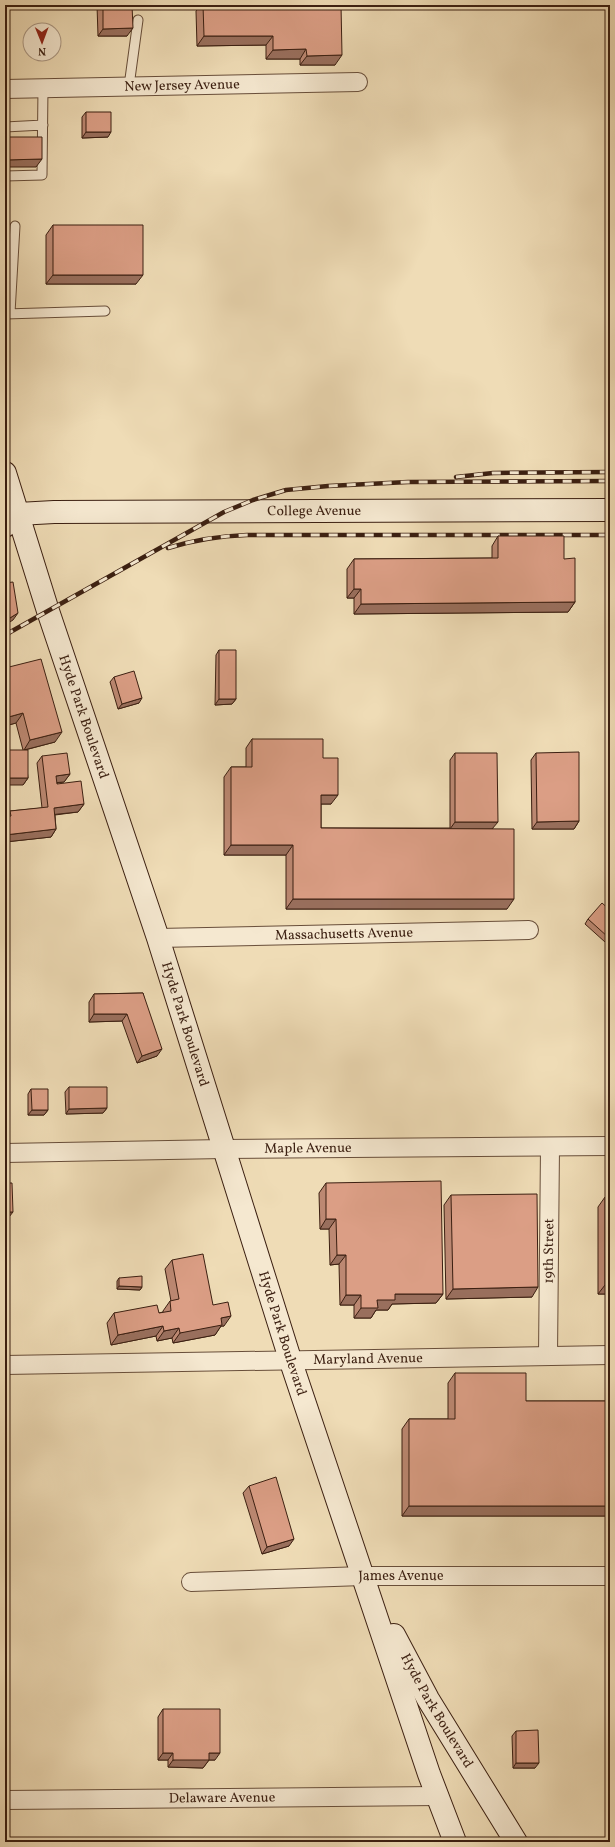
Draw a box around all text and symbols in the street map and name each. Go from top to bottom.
north arrow [22,22,62,62]
text: N [38,43,46,58]
street label: New Jersey Avenue [124,75,240,96]
street label: College Avenue [267,501,362,521]
street label: Hyde Park Boulevard [54,652,113,781]
street label: Massachusetts Avenue [275,923,414,945]
street label: Hyde Park Boulevard [157,960,214,1089]
street label: Maple Avenue [264,1139,352,1158]
street label: 19th Street [539,1218,559,1284]
street label: Hyde Park Boulevard [254,1269,311,1398]
street label: Maryland Avenue [313,1349,423,1369]
street label: James Avenue [358,1566,444,1586]
street label: Hyde Park Boulevard [396,1650,478,1772]
street label: Delaware Avenue [169,1788,276,1808]

